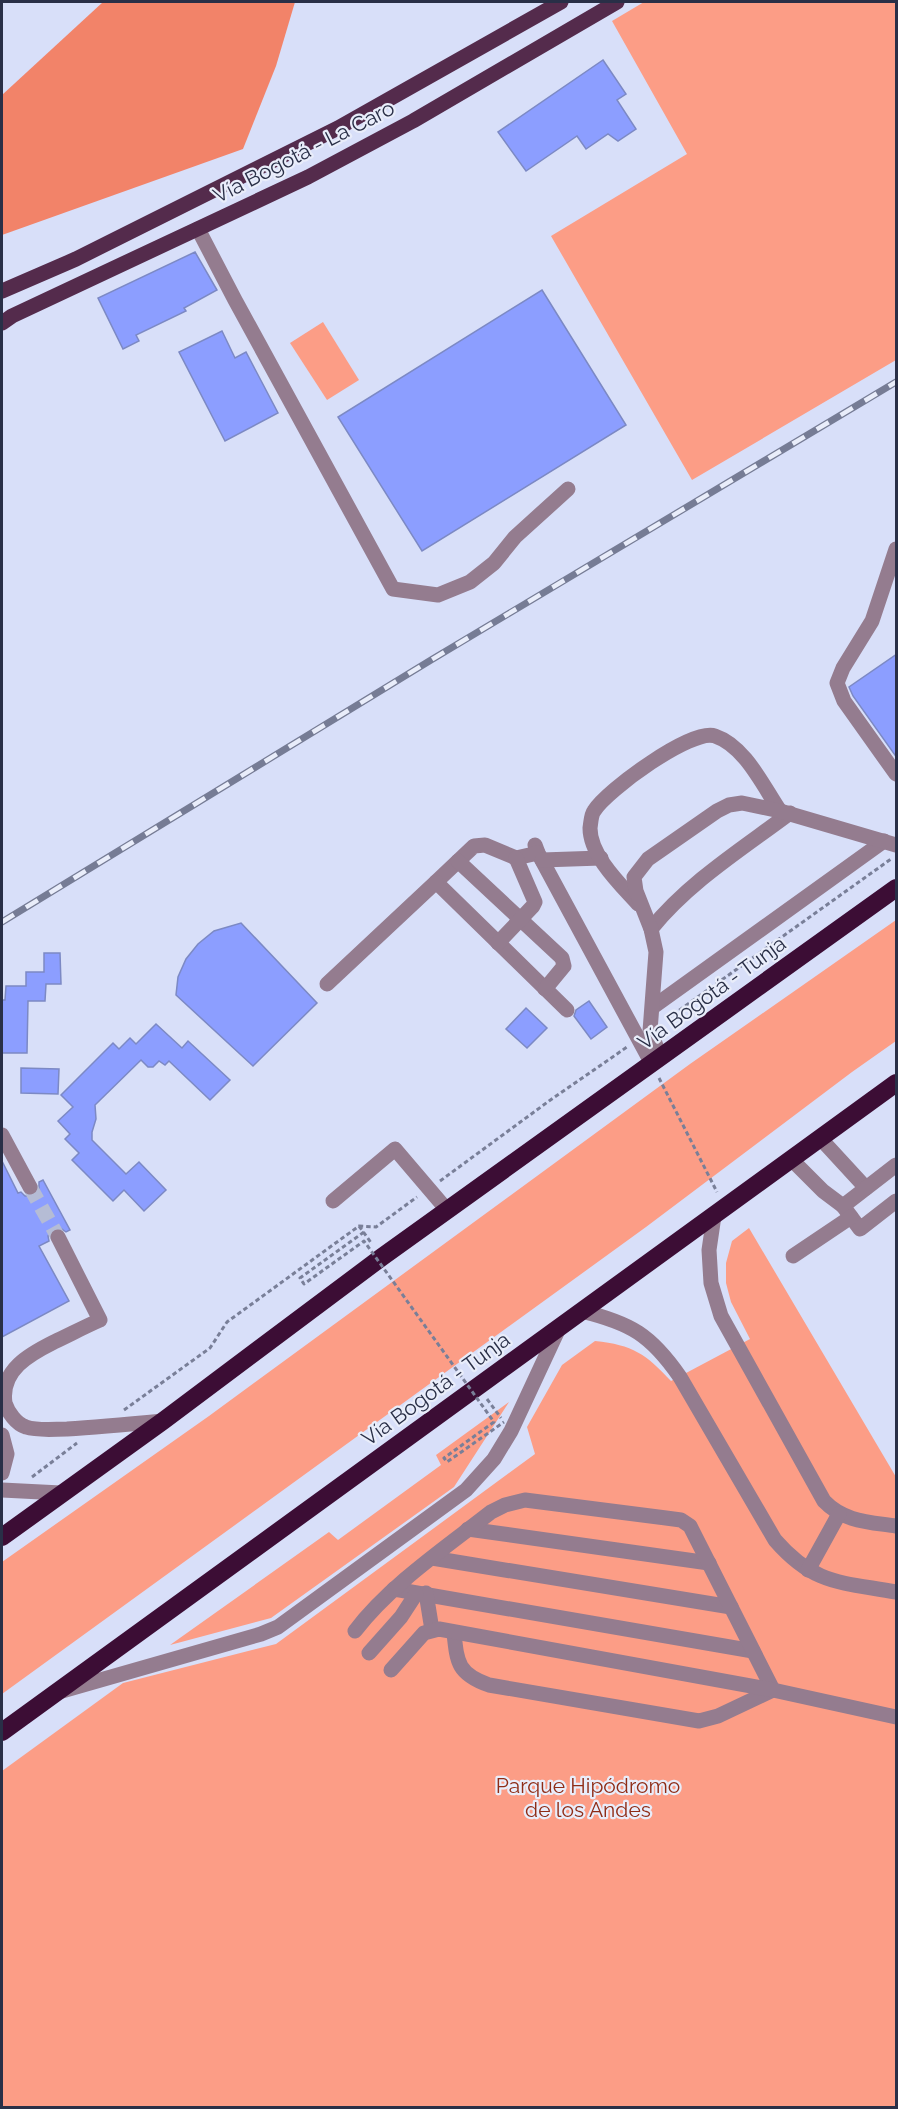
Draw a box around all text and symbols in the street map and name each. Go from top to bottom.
street label: Vía Bogotá - La Caro [209,95,399,208]
street label: Vía Bogotá - Tunja [633,931,791,1055]
street label: Vía Bogotá - Tunja [357,1327,515,1451]
park label: Parque Hipódromo de los Andes [496,1773,680,1822]

